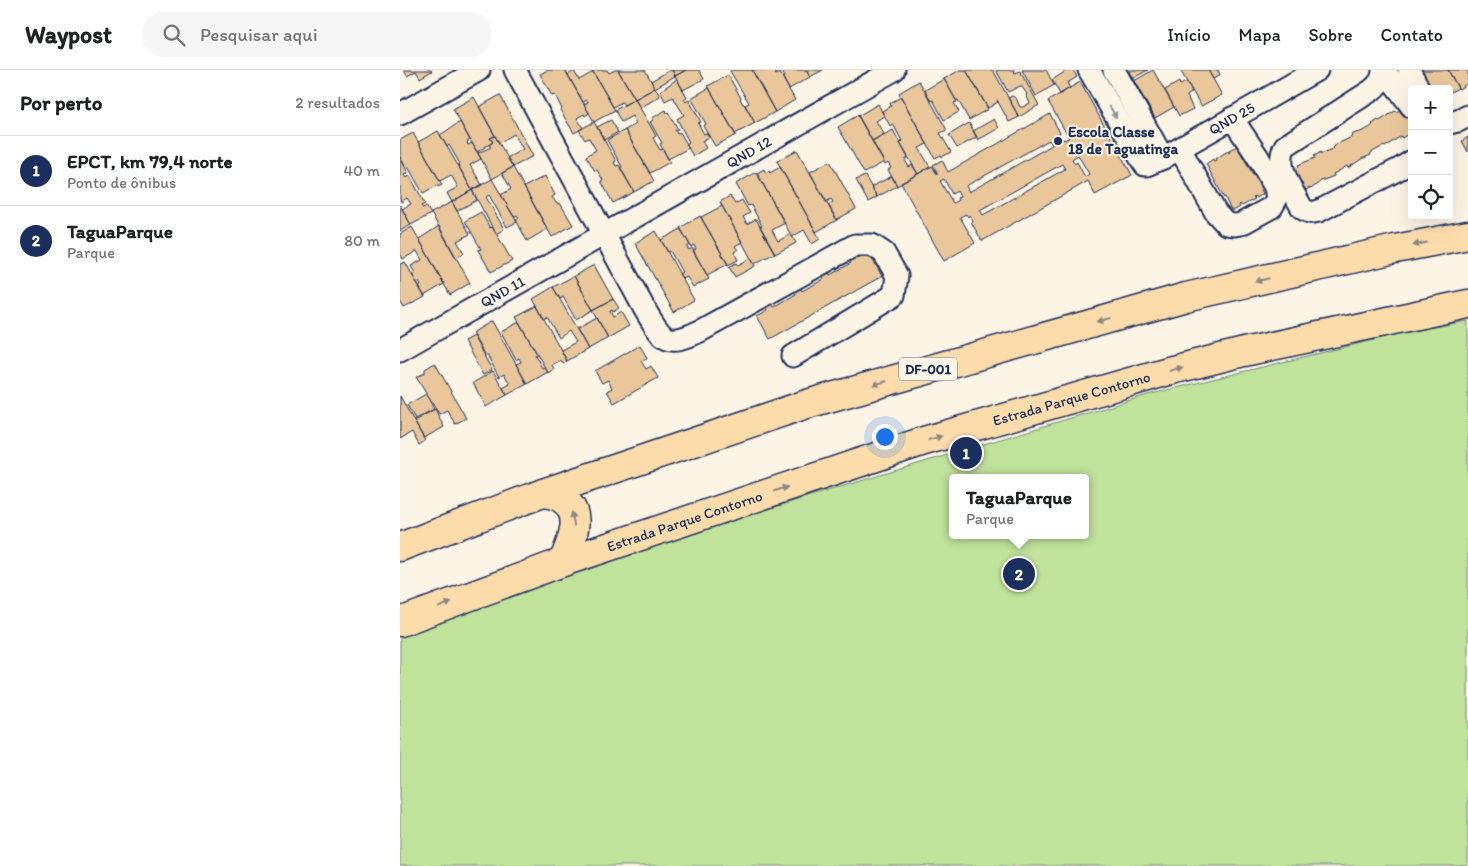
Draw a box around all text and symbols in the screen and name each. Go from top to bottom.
search box [142,12,492,57]
text: Waypost [25,20,112,49]
icon: search [160,21,188,49]
text: Pesquisar aqui [200,23,318,46]
text: Início [1167,24,1211,46]
text: Mapa [1239,24,1281,46]
text: Sobre [1309,24,1353,46]
text: Contato [1381,24,1443,46]
map controls [1408,85,1453,220]
button: + [1408,85,1453,130]
text: Por perto [20,90,102,115]
text: 2 resultados [295,93,380,112]
street label: QND 25 [1206,98,1258,139]
one-way arrow [1109,106,1118,119]
place label: Escola Classe 18 de Taguatinga [1068,123,1178,159]
button: − [1408,130,1453,175]
street label: QND 12 [723,132,775,172]
marker: Escola Classe 18 de Taguatinga [1052,135,1064,147]
text: EPCT, km 79,4 norte [67,150,233,173]
text: 1 [32,161,40,180]
text: 40 m [343,161,380,180]
text: Ponto de ônibus [67,173,176,192]
button: locate [1408,175,1453,220]
text: TaguaParque [67,220,173,243]
text: 2 [32,231,40,250]
text: 80 m [344,231,380,250]
one-way arrow [1412,241,1428,249]
text: Parque [67,243,115,262]
street label: QND 11 [477,272,528,312]
one-way arrow [1254,276,1269,284]
one-way arrow [1097,316,1112,324]
road number: DF-001 [899,358,957,380]
one-way arrow [1168,365,1183,373]
street label: Estrada Parque Contorno [991,368,1153,430]
one-way arrow [873,379,888,387]
your location [872,424,898,450]
one-way arrow [928,434,943,442]
pin: 1 [950,434,982,472]
popup [949,474,1089,539]
one-way arrow [774,485,789,493]
text: TaguaParque [966,486,1072,509]
street label: Estrada Parque Contorno [604,487,765,556]
text: Parque [966,509,1014,528]
one-way arrow [569,511,577,527]
pin: 2 [1003,555,1035,593]
one-way arrow [438,600,453,608]

